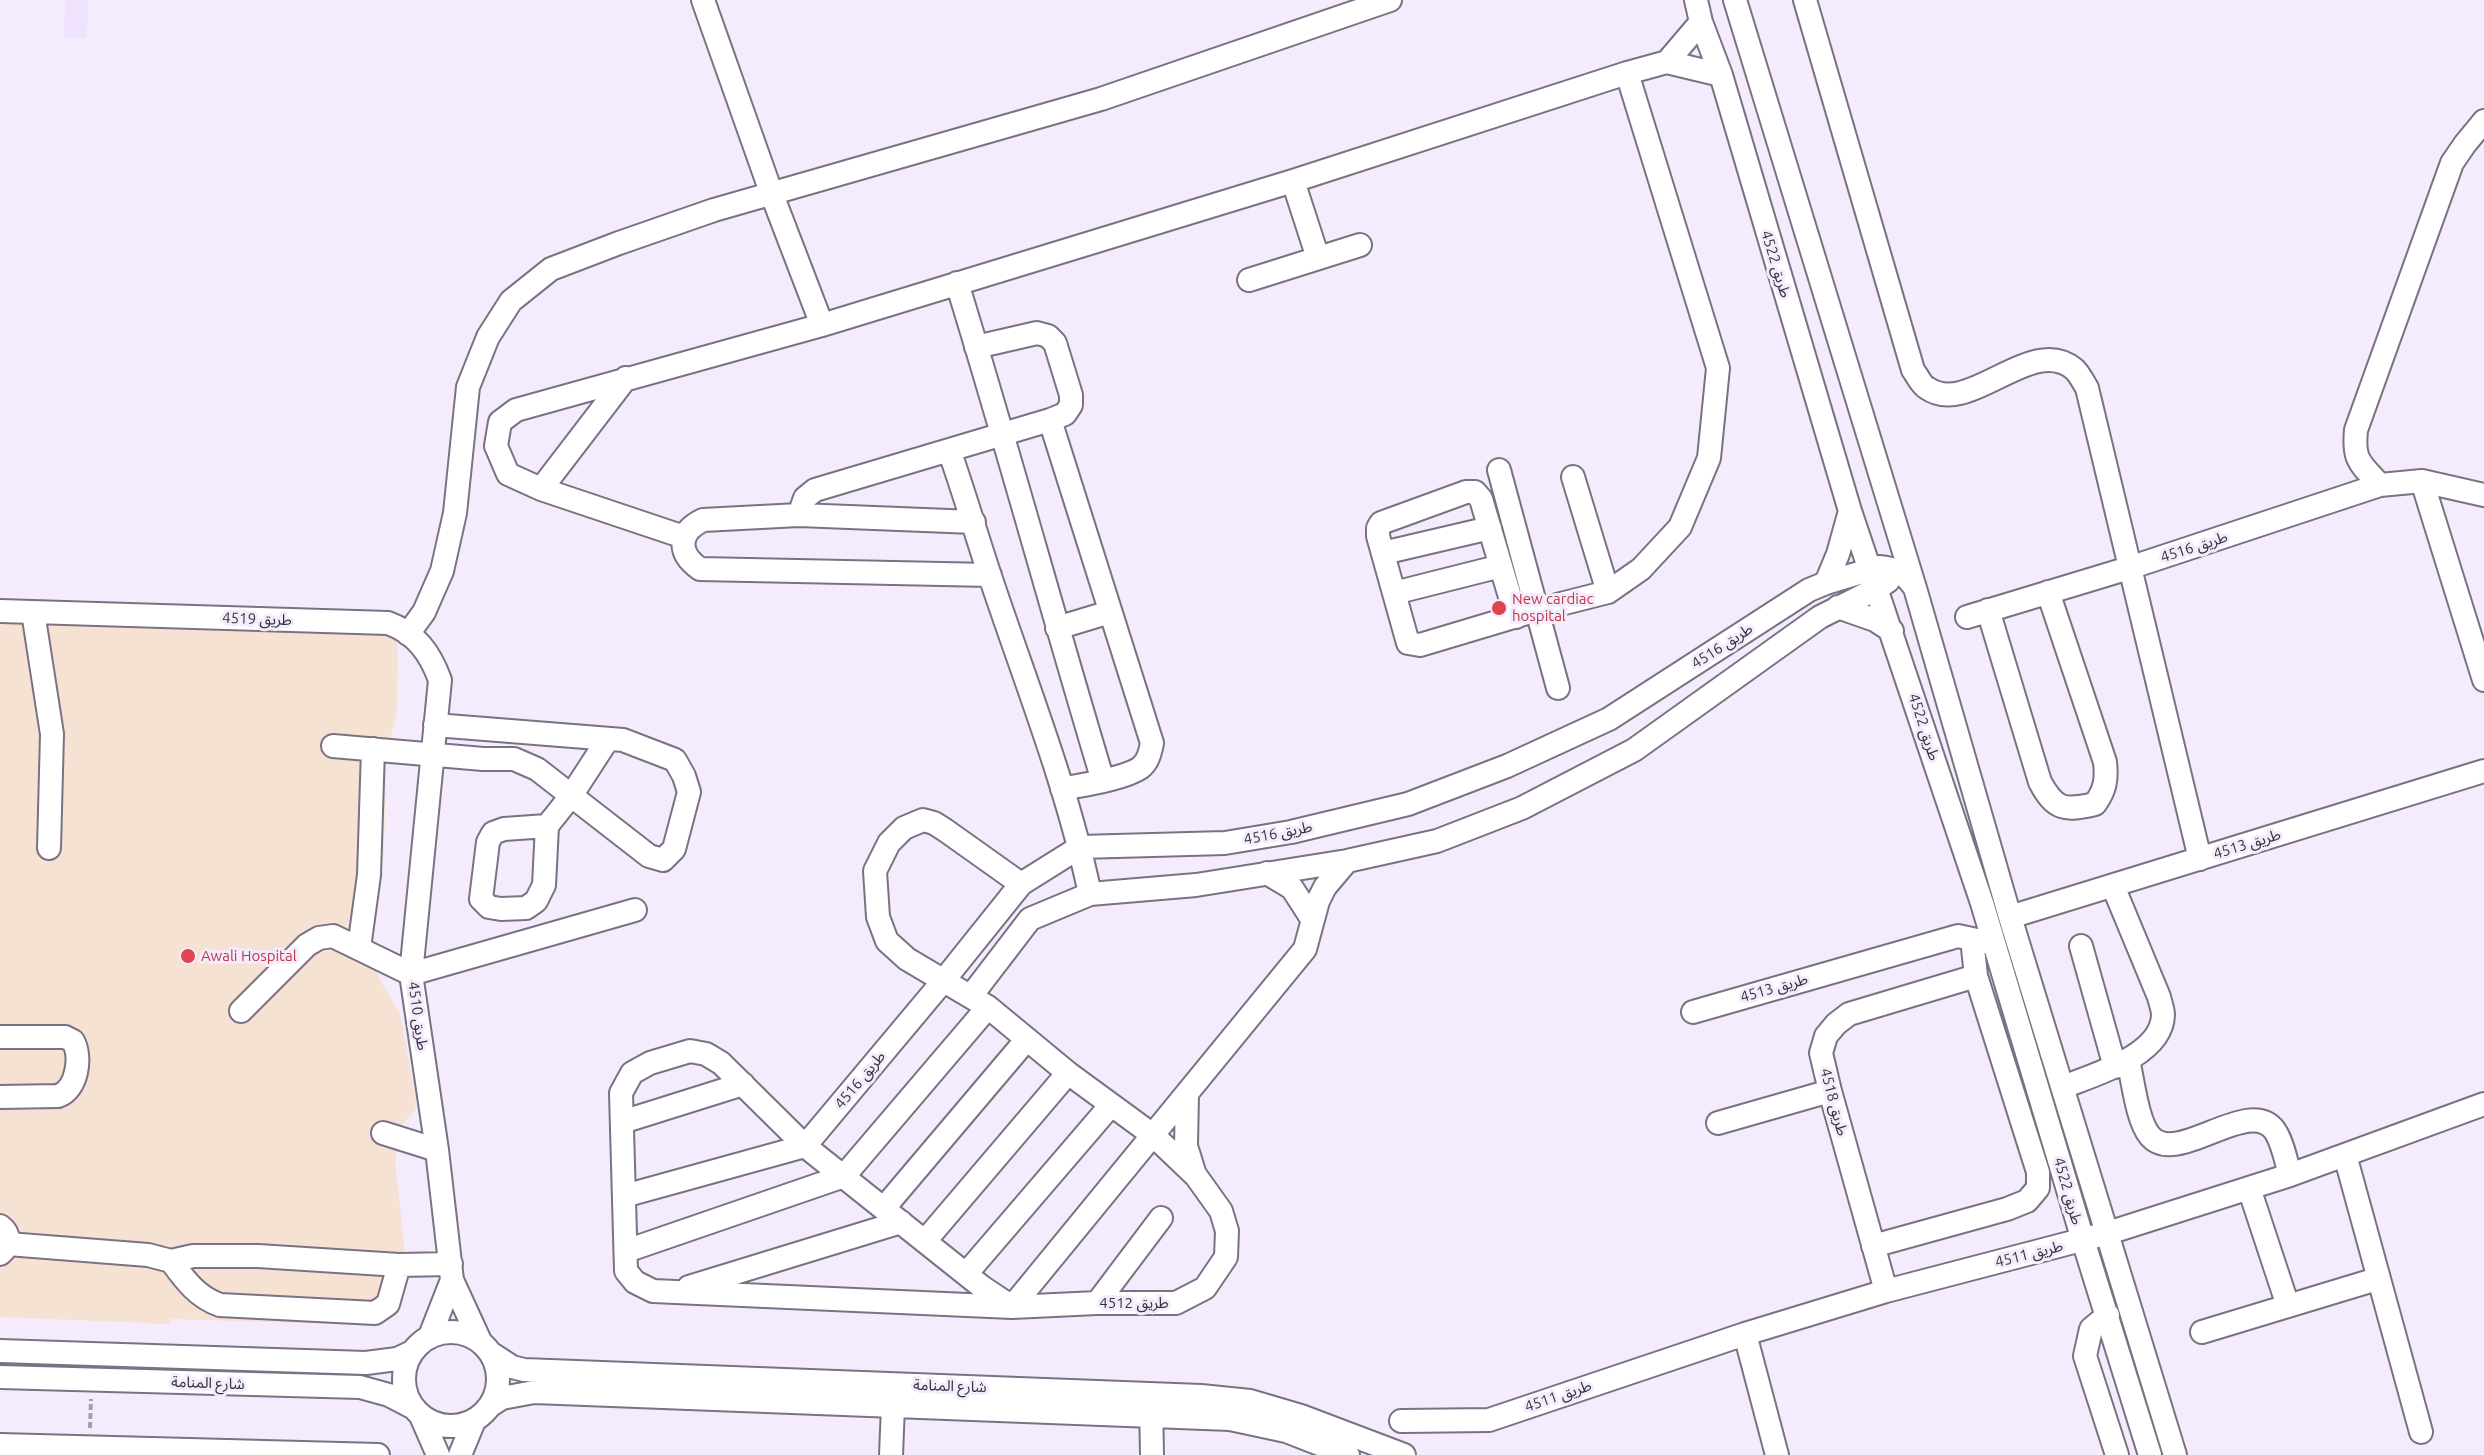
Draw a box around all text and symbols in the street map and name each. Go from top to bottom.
street label: طريق 4522 [1757,228,1795,300]
street label: طريق 4516 [2158,528,2230,566]
place label: New cardiac hospital [1512,590,1593,625]
marker: New cardiac hospital [1490,599,1508,617]
street label: طريق 4519 [222,609,292,629]
street label: طريق 4516 [1688,620,1756,672]
street label: طريق 4522 [1905,691,1943,763]
street label: طريق 4516 [1242,818,1314,848]
street label: طريق 4513 [2211,825,2283,863]
marker: Awali Hospital [179,947,197,965]
place label: Awali Hospital [201,947,297,965]
street label: طريق 4513 [1738,970,1810,1006]
street label: طريق 4510 [404,980,432,1052]
street label: طريق 4516 [831,1048,889,1112]
street label: طريق 4518 [1816,1066,1852,1138]
street label: طريق 4522 [2050,1155,2086,1227]
street label: طريق 4511 [1993,1237,2065,1271]
street label: طريق 4512 [1099,1294,1169,1312]
street label: شارع المنامة [171,1373,245,1393]
street label: شارع المنامة [913,1376,987,1396]
street label: طريق 4511 [1522,1376,1594,1416]

